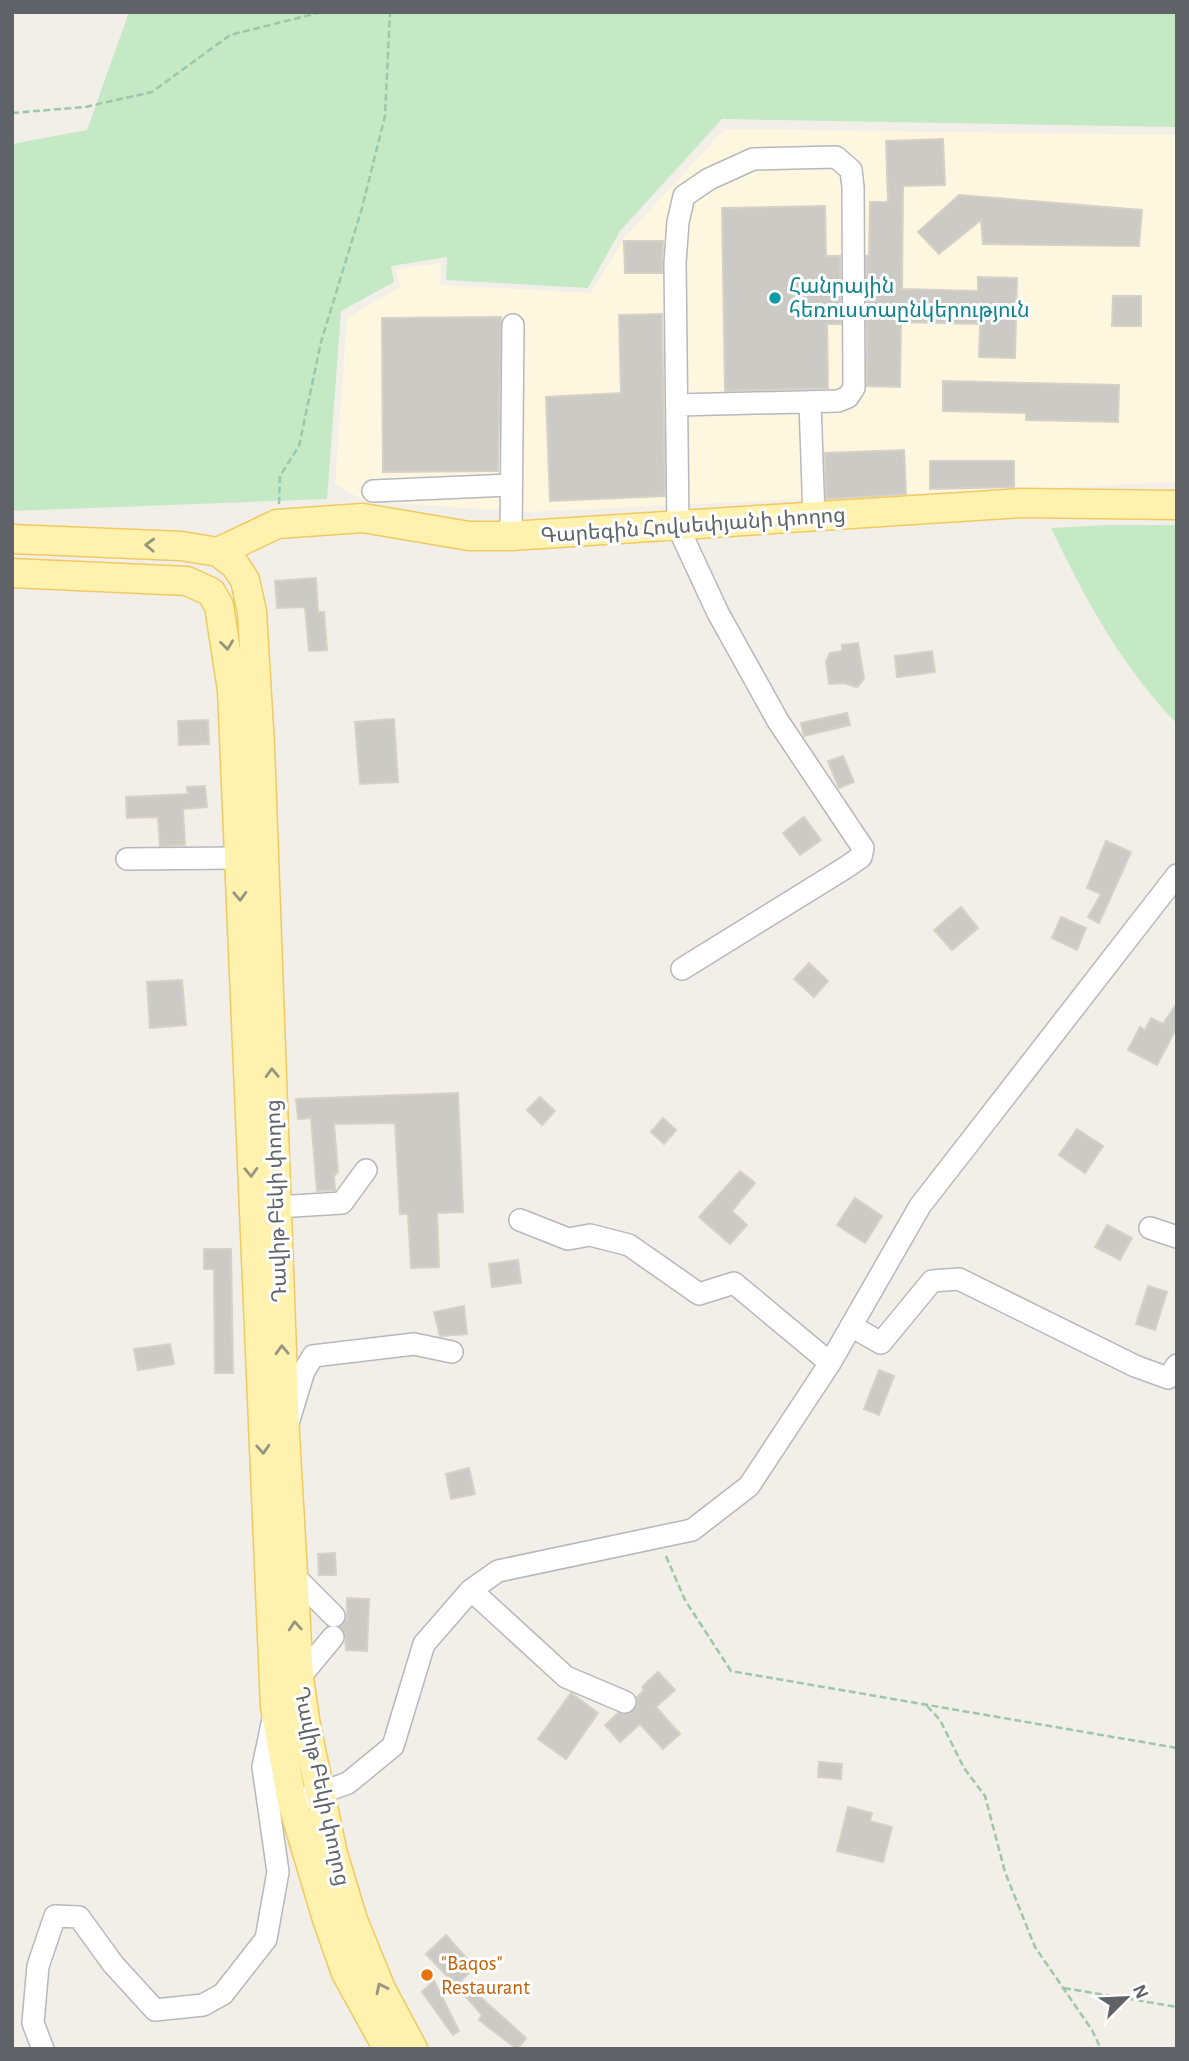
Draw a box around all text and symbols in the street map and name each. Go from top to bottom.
place label: Հանրային հեռուստաընկերություն [789,276,1030,322]
marker: Հանրային հեռուստաընկերություն [767,290,783,306]
street label: Գարեգին Հովսեփյանի փողոց [540,504,846,548]
one-way arrow [144,538,155,553]
one-way arrow [219,639,234,650]
one-way arrow [232,891,247,902]
one-way arrow [264,1068,280,1078]
street label: Դավիթ Բեկի փողոց [262,1099,292,1303]
one-way arrow [243,1167,258,1178]
one-way arrow [274,1344,289,1355]
one-way arrow [256,1443,271,1454]
one-way arrow [288,1620,303,1631]
street label: Դավիթ Բեկի փողոց [289,1684,353,1888]
place label: "Baqos" Restaurant [441,1953,530,1998]
north arrow [1091,1963,1161,2033]
marker: "Baqos" Restaurant [419,1967,435,1983]
text: N [1129,1982,1152,2002]
one-way arrow [376,1983,390,1995]

